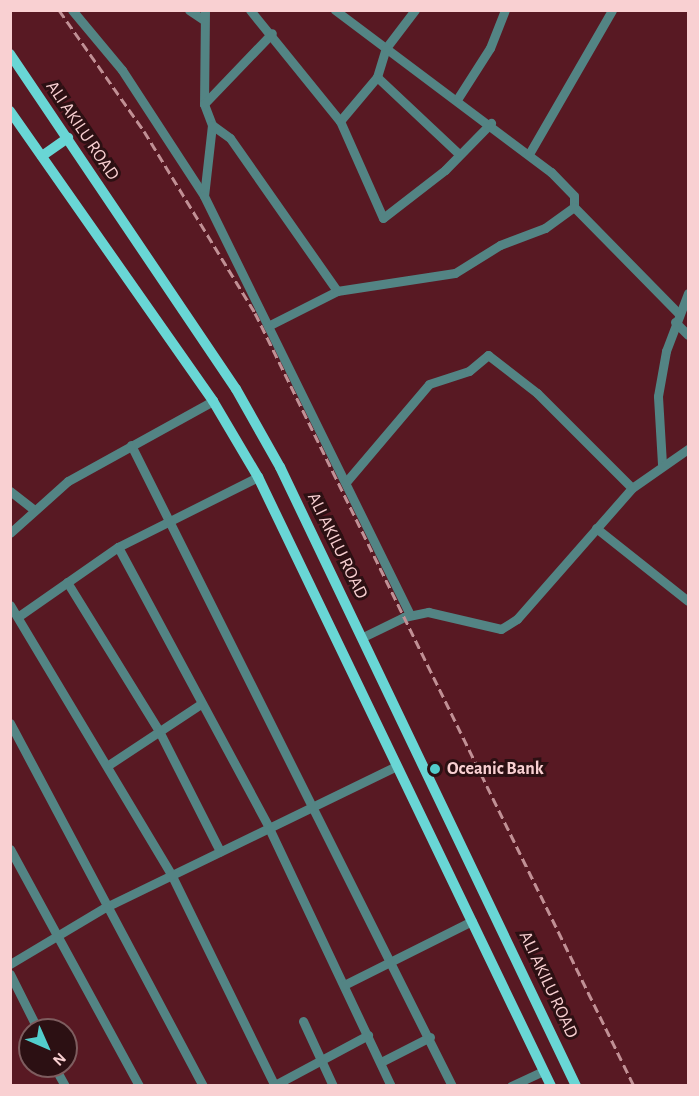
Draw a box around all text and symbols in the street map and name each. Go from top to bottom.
street label: ALI AKILU ROAD [41,77,123,185]
street label: ALI AKILU ROAD [302,489,372,603]
place label: Oceanic Bank [447,758,544,780]
marker: Oceanic Bank [428,762,442,776]
street label: ALI AKILU ROAD [514,928,582,1042]
north arrow [18,1018,78,1078]
text: N [50,1050,69,1069]

